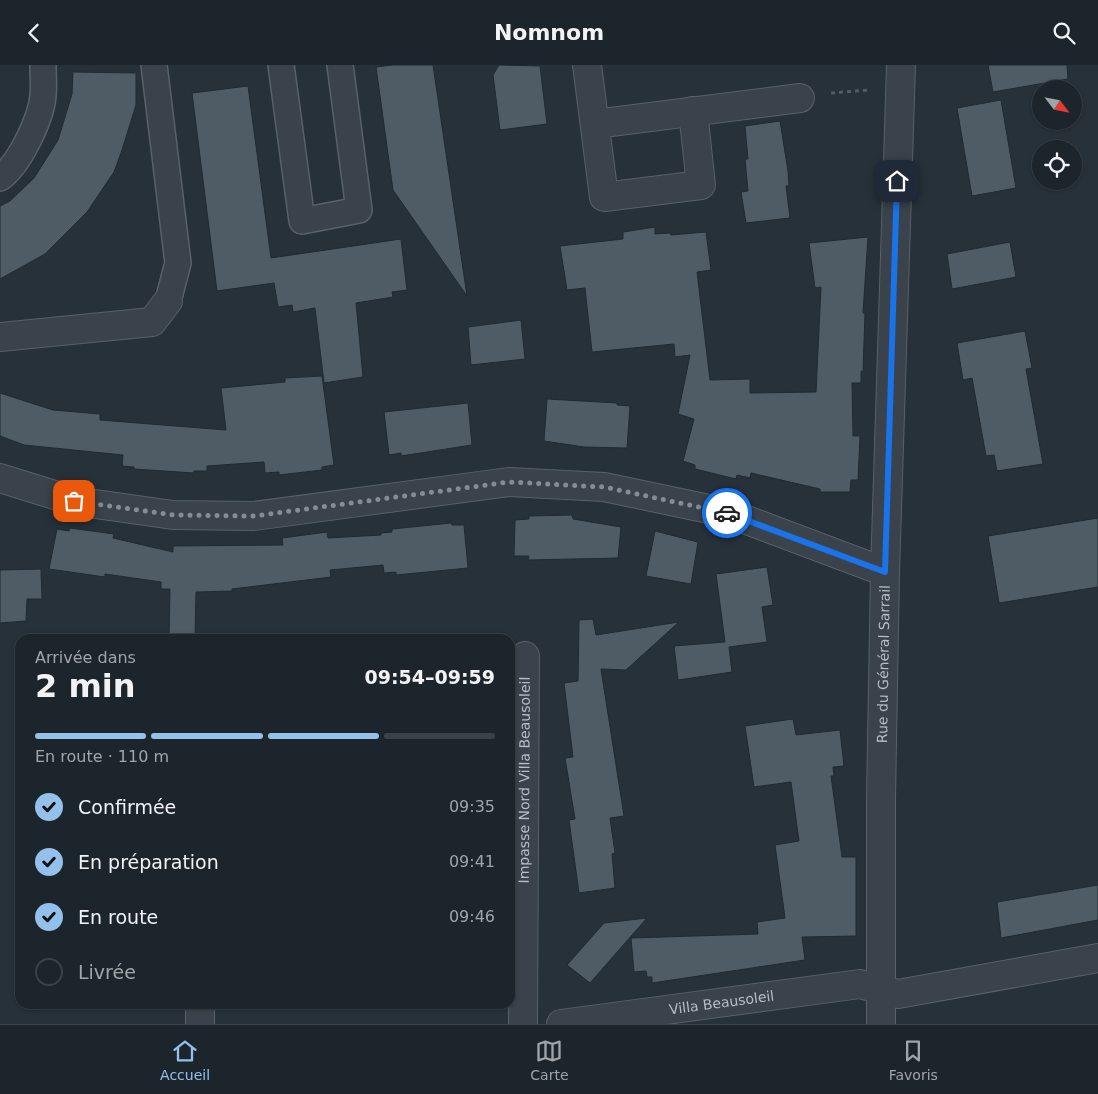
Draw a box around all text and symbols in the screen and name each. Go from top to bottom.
icon: back [20,19,48,47]
icon: search [1050,19,1078,47]
text: Nomnom [494,20,604,45]
north arrow [1032,80,1082,130]
map controls [1032,80,1082,190]
button: locate [1032,140,1082,190]
pin [876,160,918,202]
icon: home [883,167,911,195]
pin [53,480,95,522]
icon: bag [60,487,88,515]
courier [702,488,752,538]
icon: car [713,499,741,527]
street label: Rue du Général Sarrail [874,585,893,743]
text: Arrivée dans [35,648,136,667]
text: 09:54–09:59 [365,666,495,688]
text: 2 min [35,667,136,705]
street label: Impasse Nord Villa Beausoleil [516,677,533,883]
text: En route · 110 m [35,747,169,766]
icon: check [35,793,63,821]
text: Confirmée [78,796,176,818]
text: 09:35 [449,797,495,816]
icon: check [35,848,63,876]
text: En préparation [78,851,219,873]
text: 09:41 [449,852,495,871]
icon: check [35,903,63,931]
text: En route [78,906,158,928]
text: 09:46 [449,907,495,926]
text: Livrée [78,961,136,983]
street label: Villa Beausoleil [668,988,775,1017]
tab: Accueil [160,1037,210,1083]
tab: Carte [530,1037,569,1083]
tab: Favoris [889,1037,938,1083]

